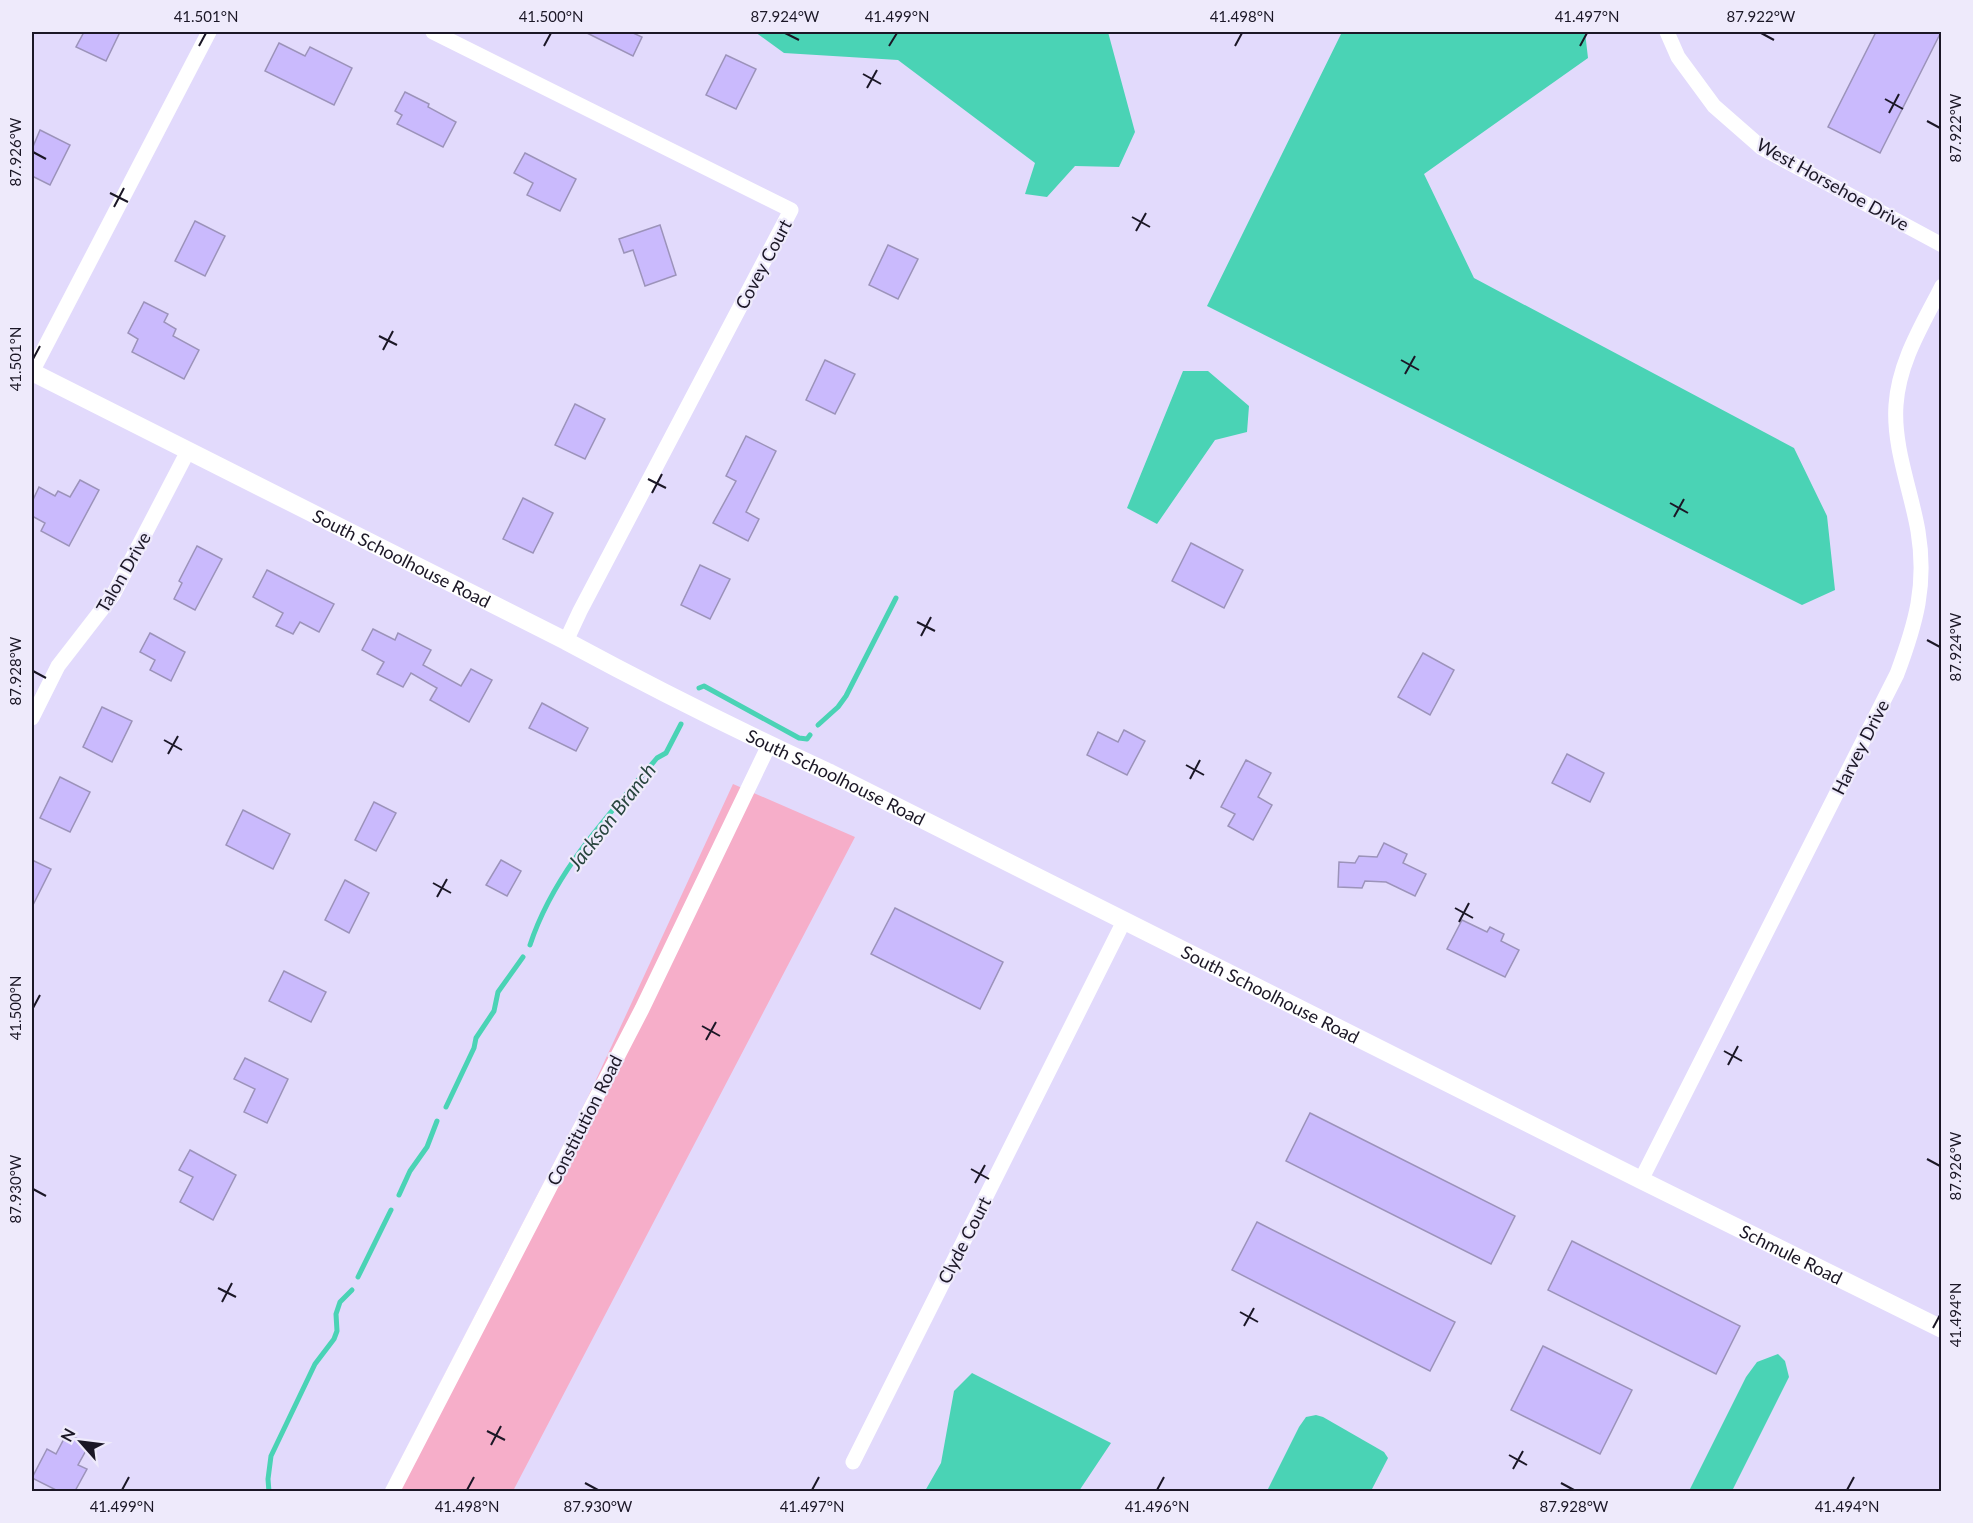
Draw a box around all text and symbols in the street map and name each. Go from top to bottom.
text: 41.501°N [174,7,238,25]
text: 41.500°N [519,7,583,25]
text: 87.924°W [751,7,820,25]
text: 41.499°N [865,7,929,25]
text: 41.498°N [1210,7,1274,25]
text: 41.497°N [1555,7,1619,25]
text: 87.922°W [1727,7,1796,25]
text: 87.922°W [1946,93,1964,162]
text: 87.926°W [6,117,24,186]
street label: West Horsehoe Drive [1753,133,1913,235]
street label: Covey Court [730,215,796,313]
text: 41.501°N [6,327,24,391]
street label: South Schoolhouse Road [309,504,494,612]
street label: Talon Drive [91,528,155,616]
text: 87.924°W [1946,612,1964,681]
text: 87.928°W [6,636,24,705]
street label: Harvey Drive [1827,696,1893,798]
street label: South Schoolhouse Road [743,724,929,830]
water label: Jackson Branch [561,758,660,875]
street label: South Schoolhouse Road [1178,940,1363,1048]
text: 41.500°N [6,976,24,1040]
street label: Constitution Road [542,1051,626,1189]
text: 87.926°W [1946,1131,1964,1200]
text: 87.930°W [6,1154,24,1223]
street label: Clyde Court [933,1192,996,1287]
street label: Schmule Road [1736,1220,1846,1289]
text: 41.494°N [1946,1283,1964,1347]
north arrow [51,1412,111,1472]
text: N [56,1425,79,1445]
text: 41.499°N [90,1497,154,1515]
text: 41.498°N [435,1497,499,1515]
text: 87.930°W [564,1497,633,1515]
text: 41.497°N [780,1497,844,1515]
text: 41.496°N [1125,1497,1189,1515]
text: 87.928°W [1540,1497,1609,1515]
text: 41.494°N [1815,1497,1879,1515]

